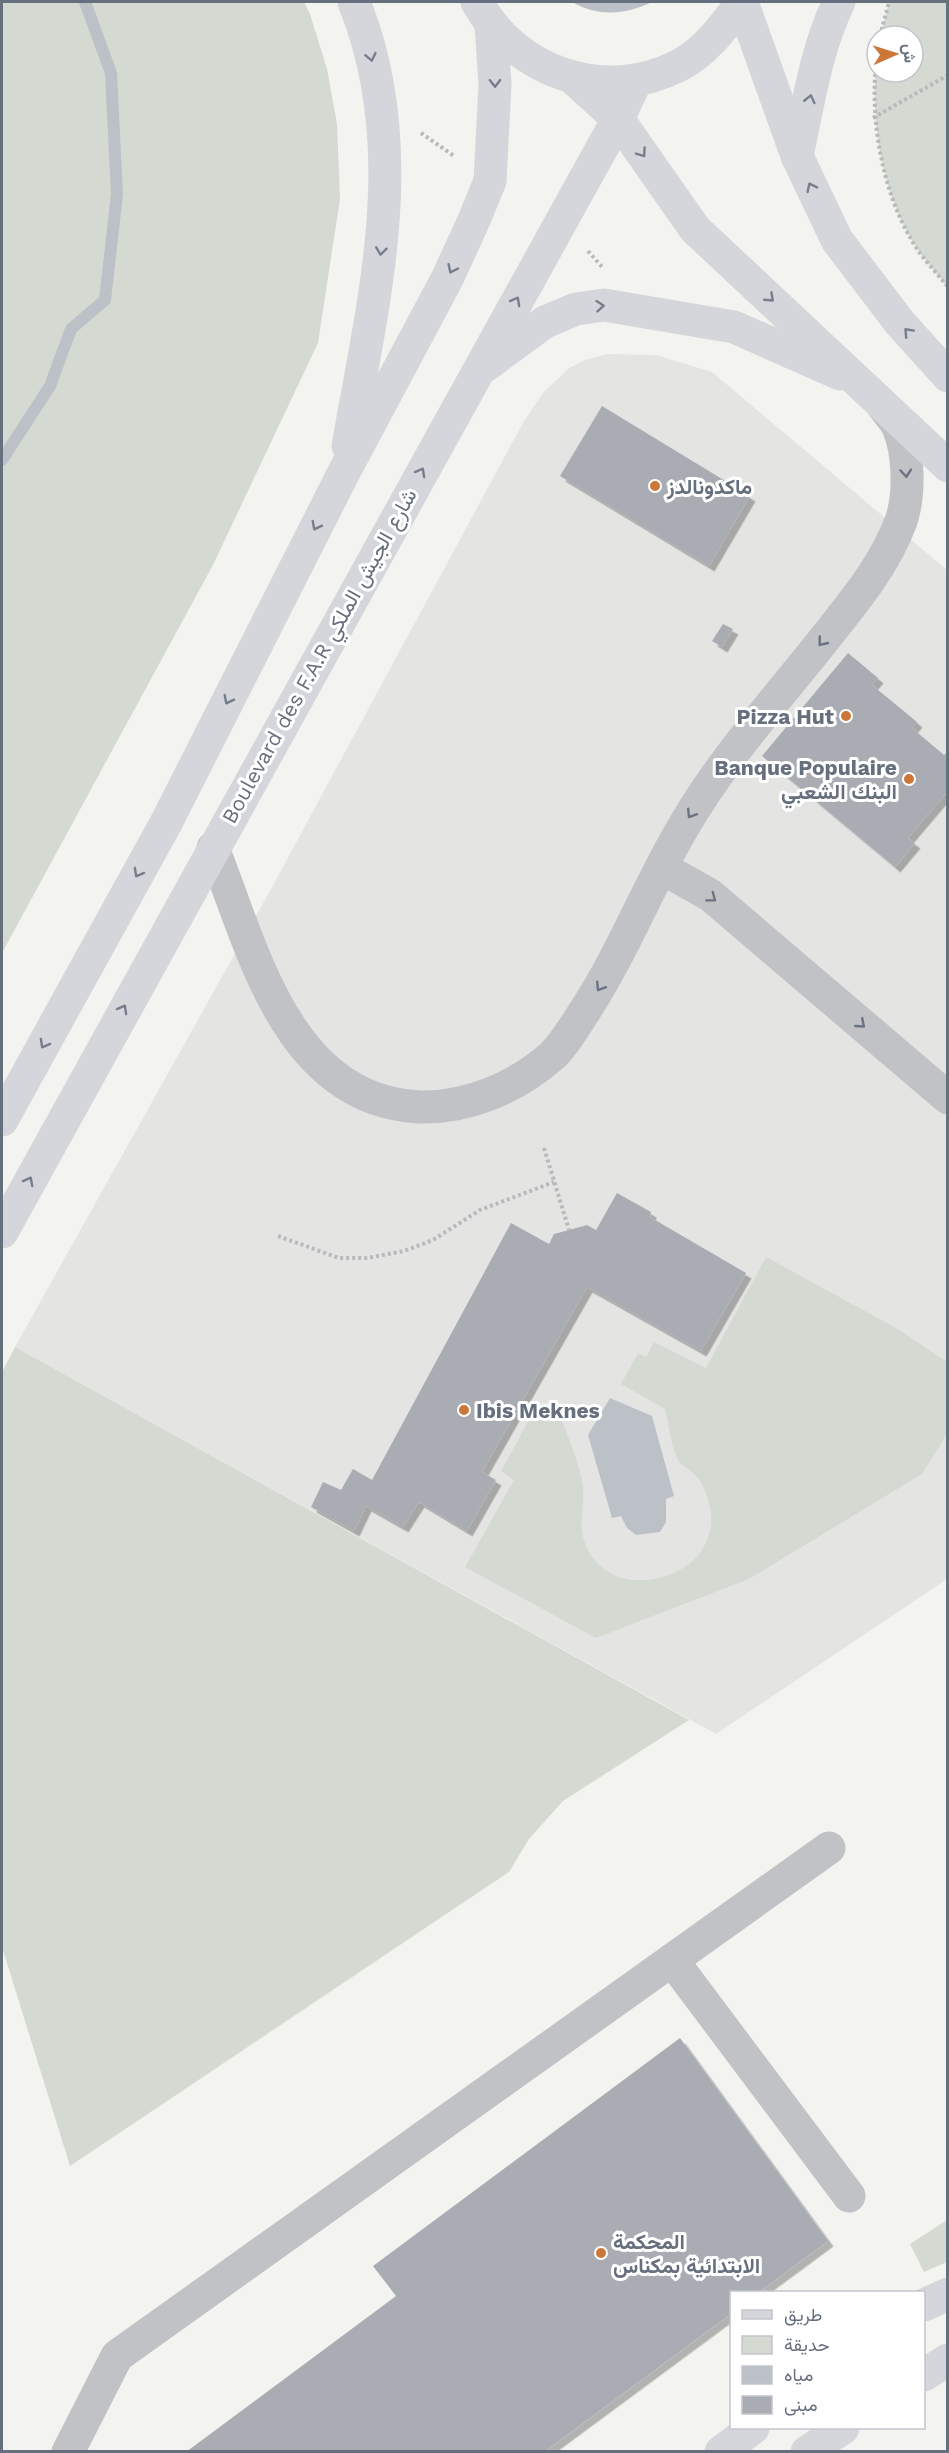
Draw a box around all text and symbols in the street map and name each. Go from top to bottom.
north arrow [865,24,925,84]
text: ش [899,43,919,63]
one-way arrow [364,52,377,62]
one-way arrow [488,78,501,87]
one-way arrow [802,94,815,104]
one-way arrow [635,146,646,157]
one-way arrow [807,182,819,193]
one-way arrow [375,246,387,256]
one-way arrow [447,263,459,274]
one-way arrow [763,291,774,302]
one-way arrow [509,297,520,308]
one-way arrow [595,300,604,313]
one-way arrow [904,329,915,339]
one-way arrow [414,468,425,478]
one-way arrow [899,468,912,477]
place label: ماكدونالدز [666,474,752,500]
marker: ماكدونالدز [648,479,662,493]
street label: Boulevard des F.A.R شارع الجيش الملكي [216,484,426,830]
one-way arrow [312,520,323,530]
one-way arrow [818,636,829,647]
one-way arrow [224,694,235,704]
place label: Pizza Hut [737,704,834,729]
marker: Pizza Hut [839,709,853,723]
place label: Banque Populaire البنك الشعبي [714,755,897,809]
marker: Banque Populaire البنك الشعبي [902,772,916,786]
one-way arrow [687,807,698,818]
one-way arrow [134,867,145,877]
one-way arrow [706,891,717,902]
one-way arrow [597,980,608,991]
one-way arrow [116,1005,127,1016]
one-way arrow [854,1017,865,1028]
one-way arrow [40,1038,51,1048]
one-way arrow [22,1176,33,1187]
place label: Ibis Meknes [476,1398,600,1423]
marker: Ibis Meknes [457,1403,471,1417]
place label: المحكمة الابتدائية بمكناس [613,2229,760,2278]
marker: المحكمة الابتدائية بمكناس [594,2246,608,2260]
legend [730,2291,925,2429]
text: طريق [784,2304,822,2326]
text: حديقة [784,2334,830,2355]
text: مياه [784,2364,813,2385]
text: مبنى [784,2394,818,2416]

